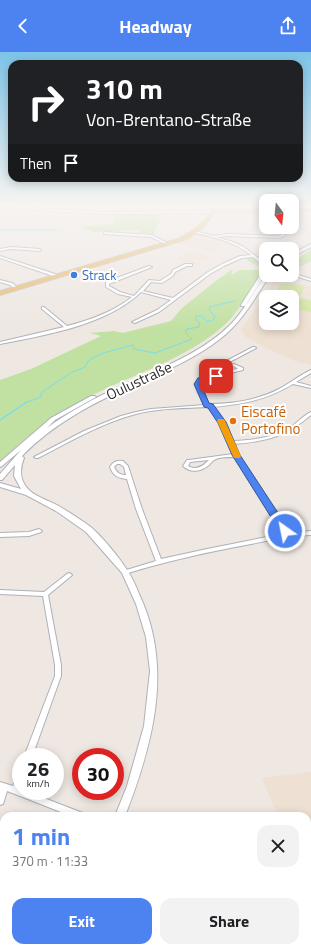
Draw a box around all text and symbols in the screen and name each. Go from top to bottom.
text: Headway [119,13,192,40]
icon: back [12,15,34,37]
icon: share [277,15,299,37]
text: 310 m [86,67,163,110]
icon: right [20,76,72,128]
text: Von-Brentano-Straße [86,106,251,133]
text: Then [20,152,52,175]
icon: arrive [60,152,82,174]
north arrow [259,194,299,234]
map controls [259,194,299,330]
button: search [259,242,299,282]
place label: Strack [82,265,116,285]
marker: Strack [69,270,79,280]
button: layers [259,290,299,330]
street label: Oulustraße [102,355,176,406]
pin [199,359,233,393]
icon: arrive [205,365,227,387]
place label: Eiscafé Portofino [241,400,300,440]
marker: Eiscafé Portofino [228,416,238,426]
position arrow [264,510,306,552]
speed limit sign: 30 [72,748,124,800]
text: 26 [27,753,49,784]
text: km/h [27,776,49,791]
text: 1 min [12,818,70,854]
button: close [257,825,299,867]
text: 370 m · 11:33 [12,851,88,871]
button: Exit [12,898,152,944]
button: Share [160,898,299,944]

